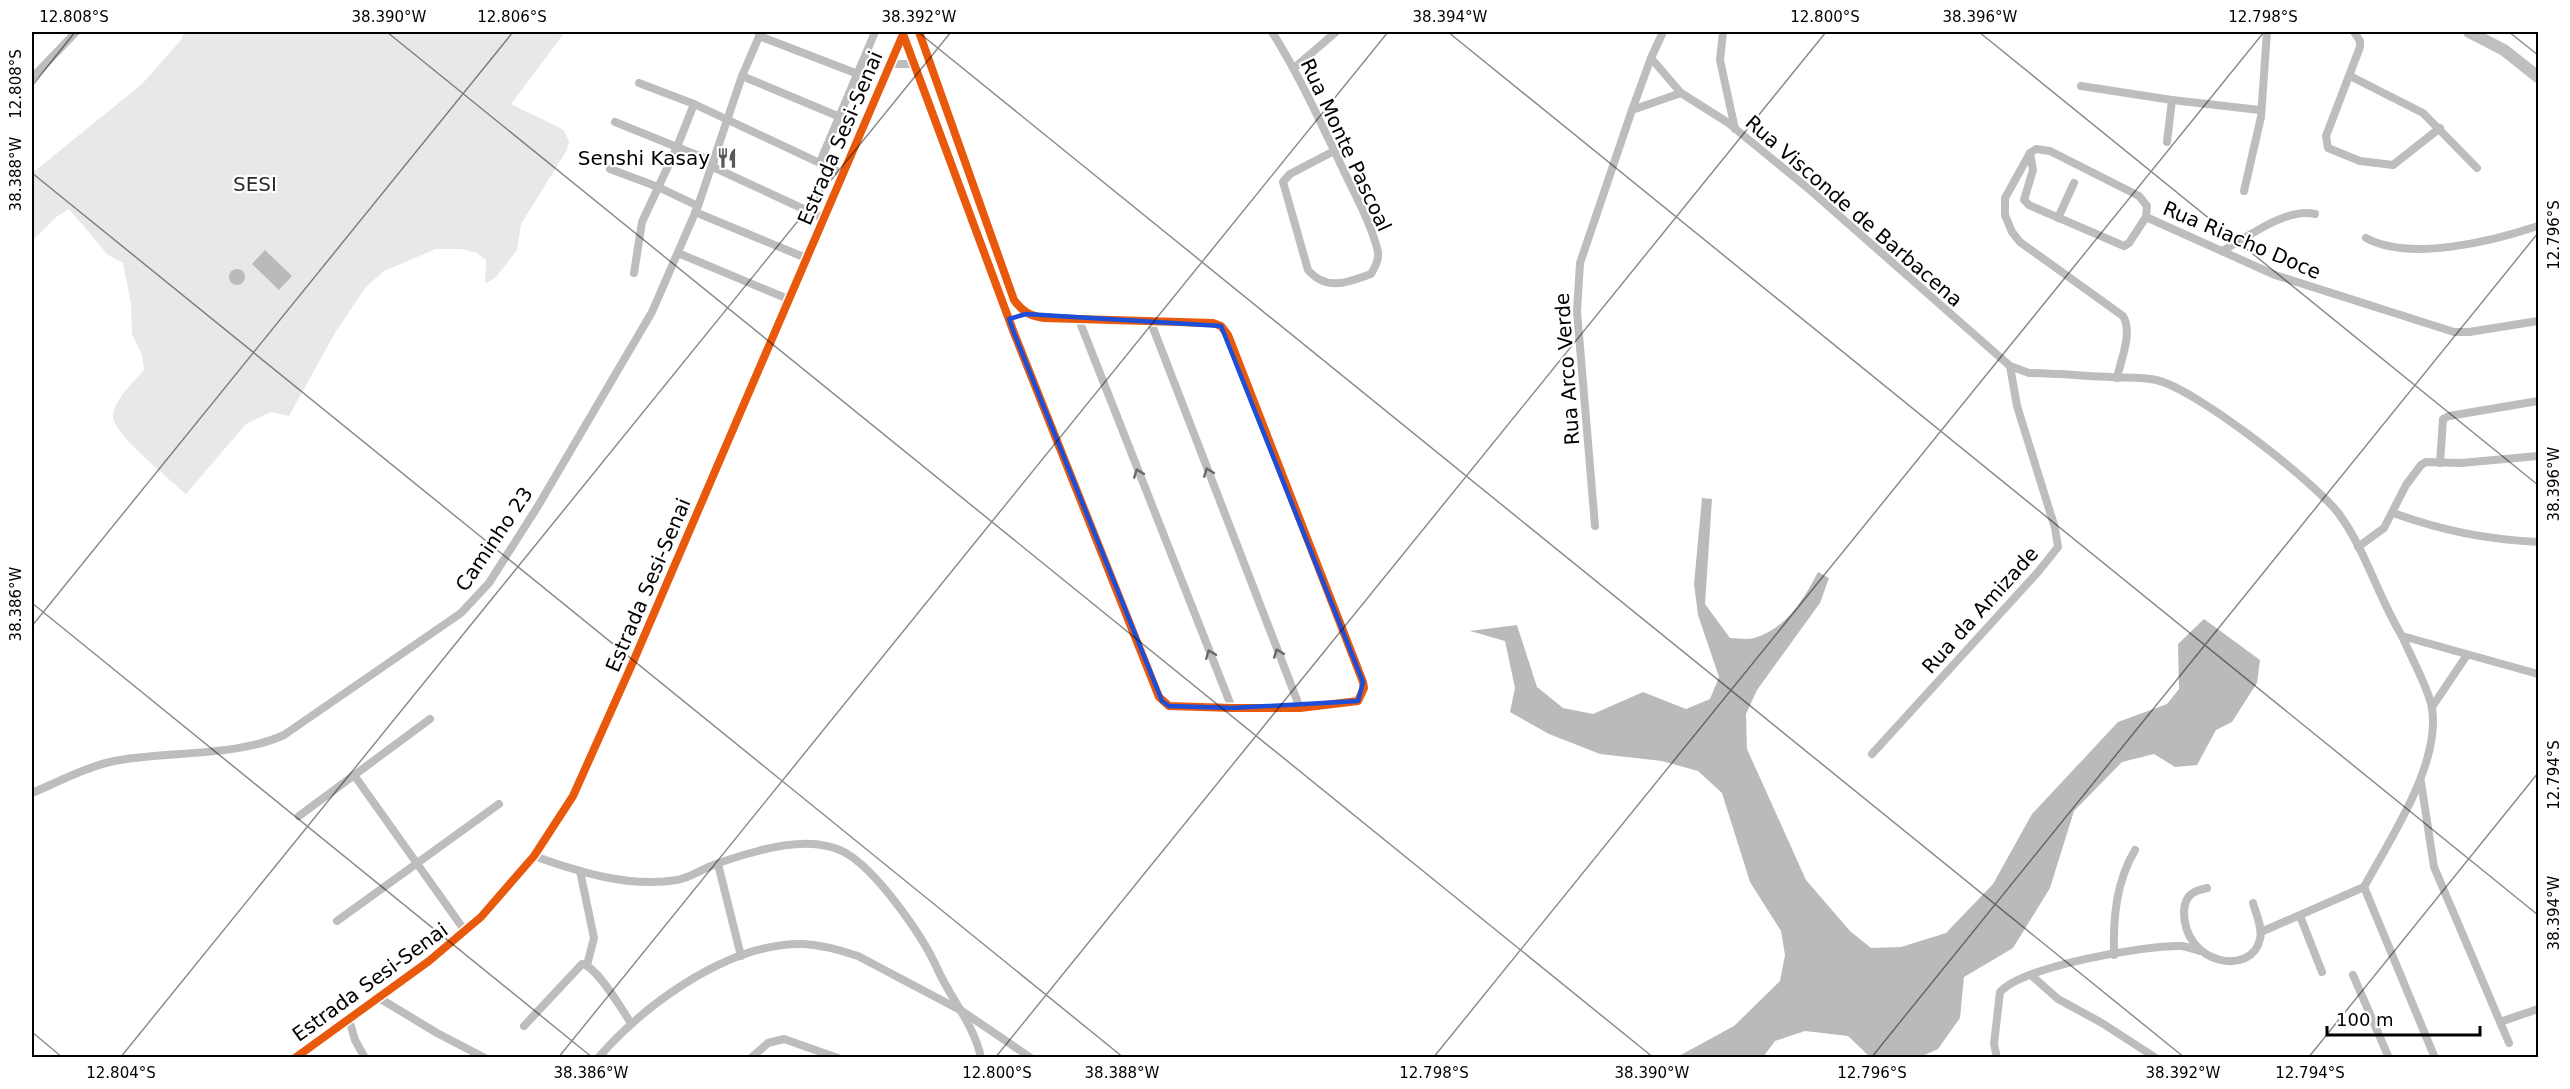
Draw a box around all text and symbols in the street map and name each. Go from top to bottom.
text: 12.808°S [39,8,109,26]
text: 38.390°W [352,8,427,26]
text: 12.806°S [477,8,547,26]
text: 38.392°W [882,8,957,26]
text: 38.394°W [1413,8,1488,26]
text: 12.800°S [1790,8,1860,26]
text: 38.396°W [1943,8,2018,26]
text: 12.798°S [2228,8,2298,26]
street label: Estrada Sesi-Senai [793,48,887,228]
text: 12.808°S [7,49,25,119]
street label: Rua Monte Pascoal [1295,55,1397,235]
street label: Rua Visconde de Barbacena [1741,110,1967,312]
text: 38.388°W [7,136,25,211]
place label: Senshi Kasay [578,146,710,170]
restaurant icon: Senshi Kasay [715,146,739,170]
park label: SESI [233,172,277,196]
street label: Rua Riacho Doce [2159,196,2325,284]
text: 12.796°S [2545,200,2563,270]
street label: Rua Arco Verde [1550,292,1584,446]
text: 38.396°W [2545,446,2563,521]
one-way arrow [1203,467,1215,478]
one-way arrow [1133,468,1145,479]
street label: Caminho 23 [450,482,538,596]
street label: Estrada Sesi-Senai [601,495,695,675]
street label: Rua da Amizade [1917,542,2043,678]
text: 38.386°W [7,566,25,641]
one-way arrow [1205,649,1217,660]
one-way arrow [1273,649,1286,659]
text: 12.794°S [2545,740,2563,810]
text: 38.394°W [2545,875,2563,950]
street label: Estrada Sesi-Senai [288,918,452,1046]
scale bar [2327,999,2480,1037]
text: 100 m [2336,1009,2394,1030]
text: 12.804°S [86,1064,156,1082]
text: 38.386°W [554,1064,629,1082]
text: 12.800°S [962,1064,1032,1082]
text: 38.388°W [1085,1064,1160,1082]
text: 12.798°S [1399,1064,1469,1082]
text: 38.390°W [1615,1064,1690,1082]
text: 12.796°S [1837,1064,1907,1082]
text: 38.392°W [2146,1064,2221,1082]
text: 12.794°S [2275,1064,2345,1082]

